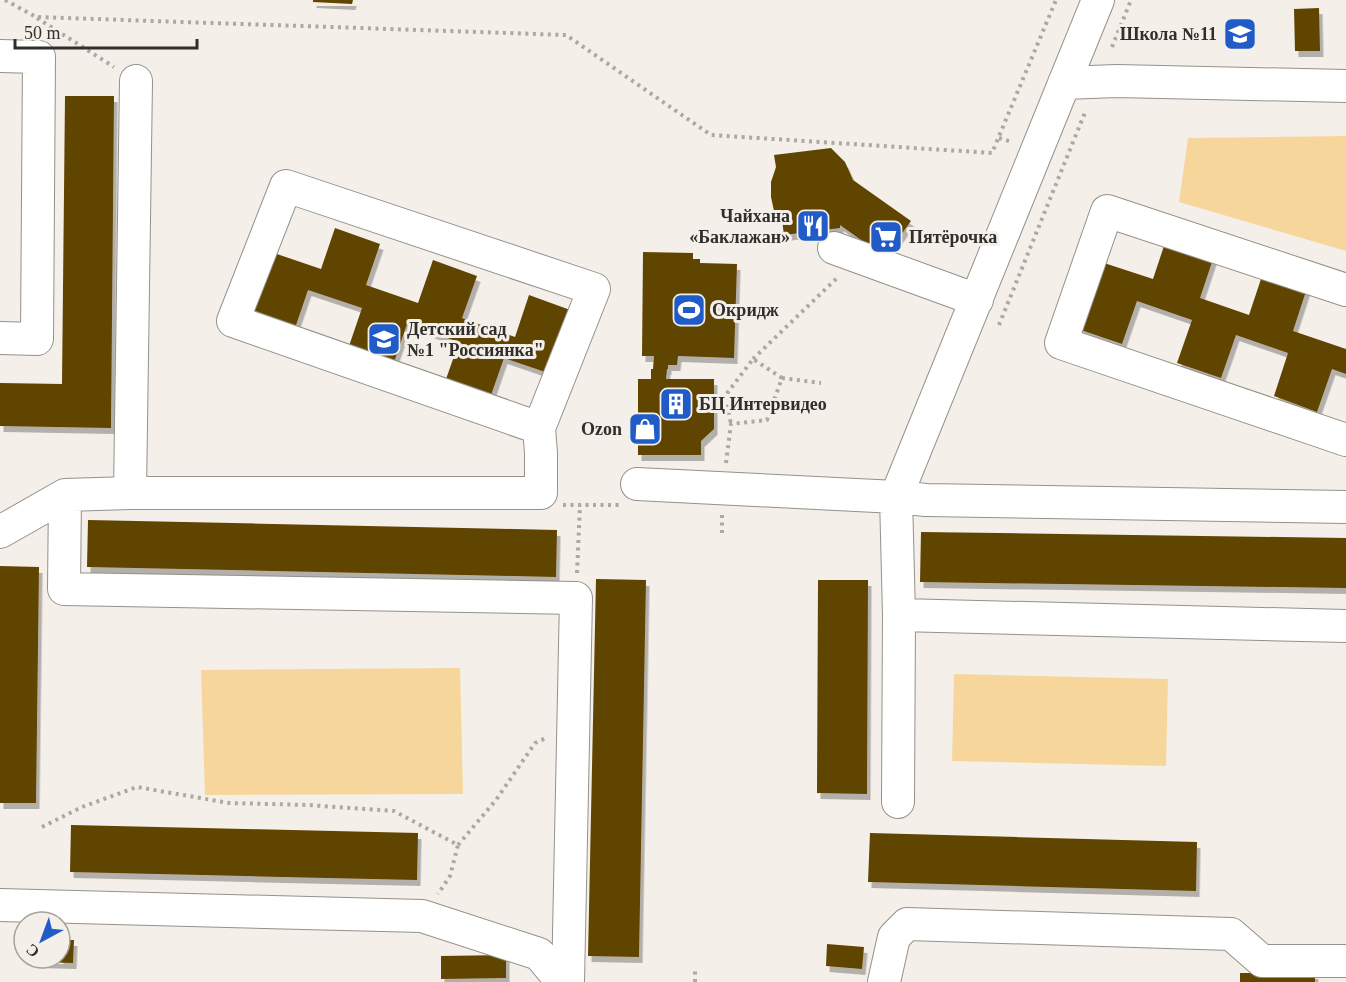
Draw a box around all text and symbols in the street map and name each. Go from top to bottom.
scale bar [15,12,196,50]
school or university icon: Школа №11 [1222,16,1258,52]
text: 50 m [24,23,61,43]
place label: Школа №11 [1120,24,1217,44]
place label: Чайхана «Баклажан» [689,206,790,247]
restaurant icon: Чайхана «Баклажан» [795,208,831,244]
supermarket icon: Пятёрочка [868,219,904,255]
place label: Пятёрочка [909,227,997,247]
sports icon: Окридж [671,292,707,328]
place label: Окридж [712,300,780,320]
place label: Детский сад №1 "Россиянка" [407,319,544,360]
school or university icon: Детский сад №1 "Россиянка" [366,321,402,357]
building icon: БЦ Интервидео [658,386,694,422]
place label: БЦ Интервидео [699,394,827,414]
shop icon: Ozon [627,411,663,447]
place label: Ozon [581,419,622,439]
north arrow [12,910,72,970]
text: С [23,941,42,961]

